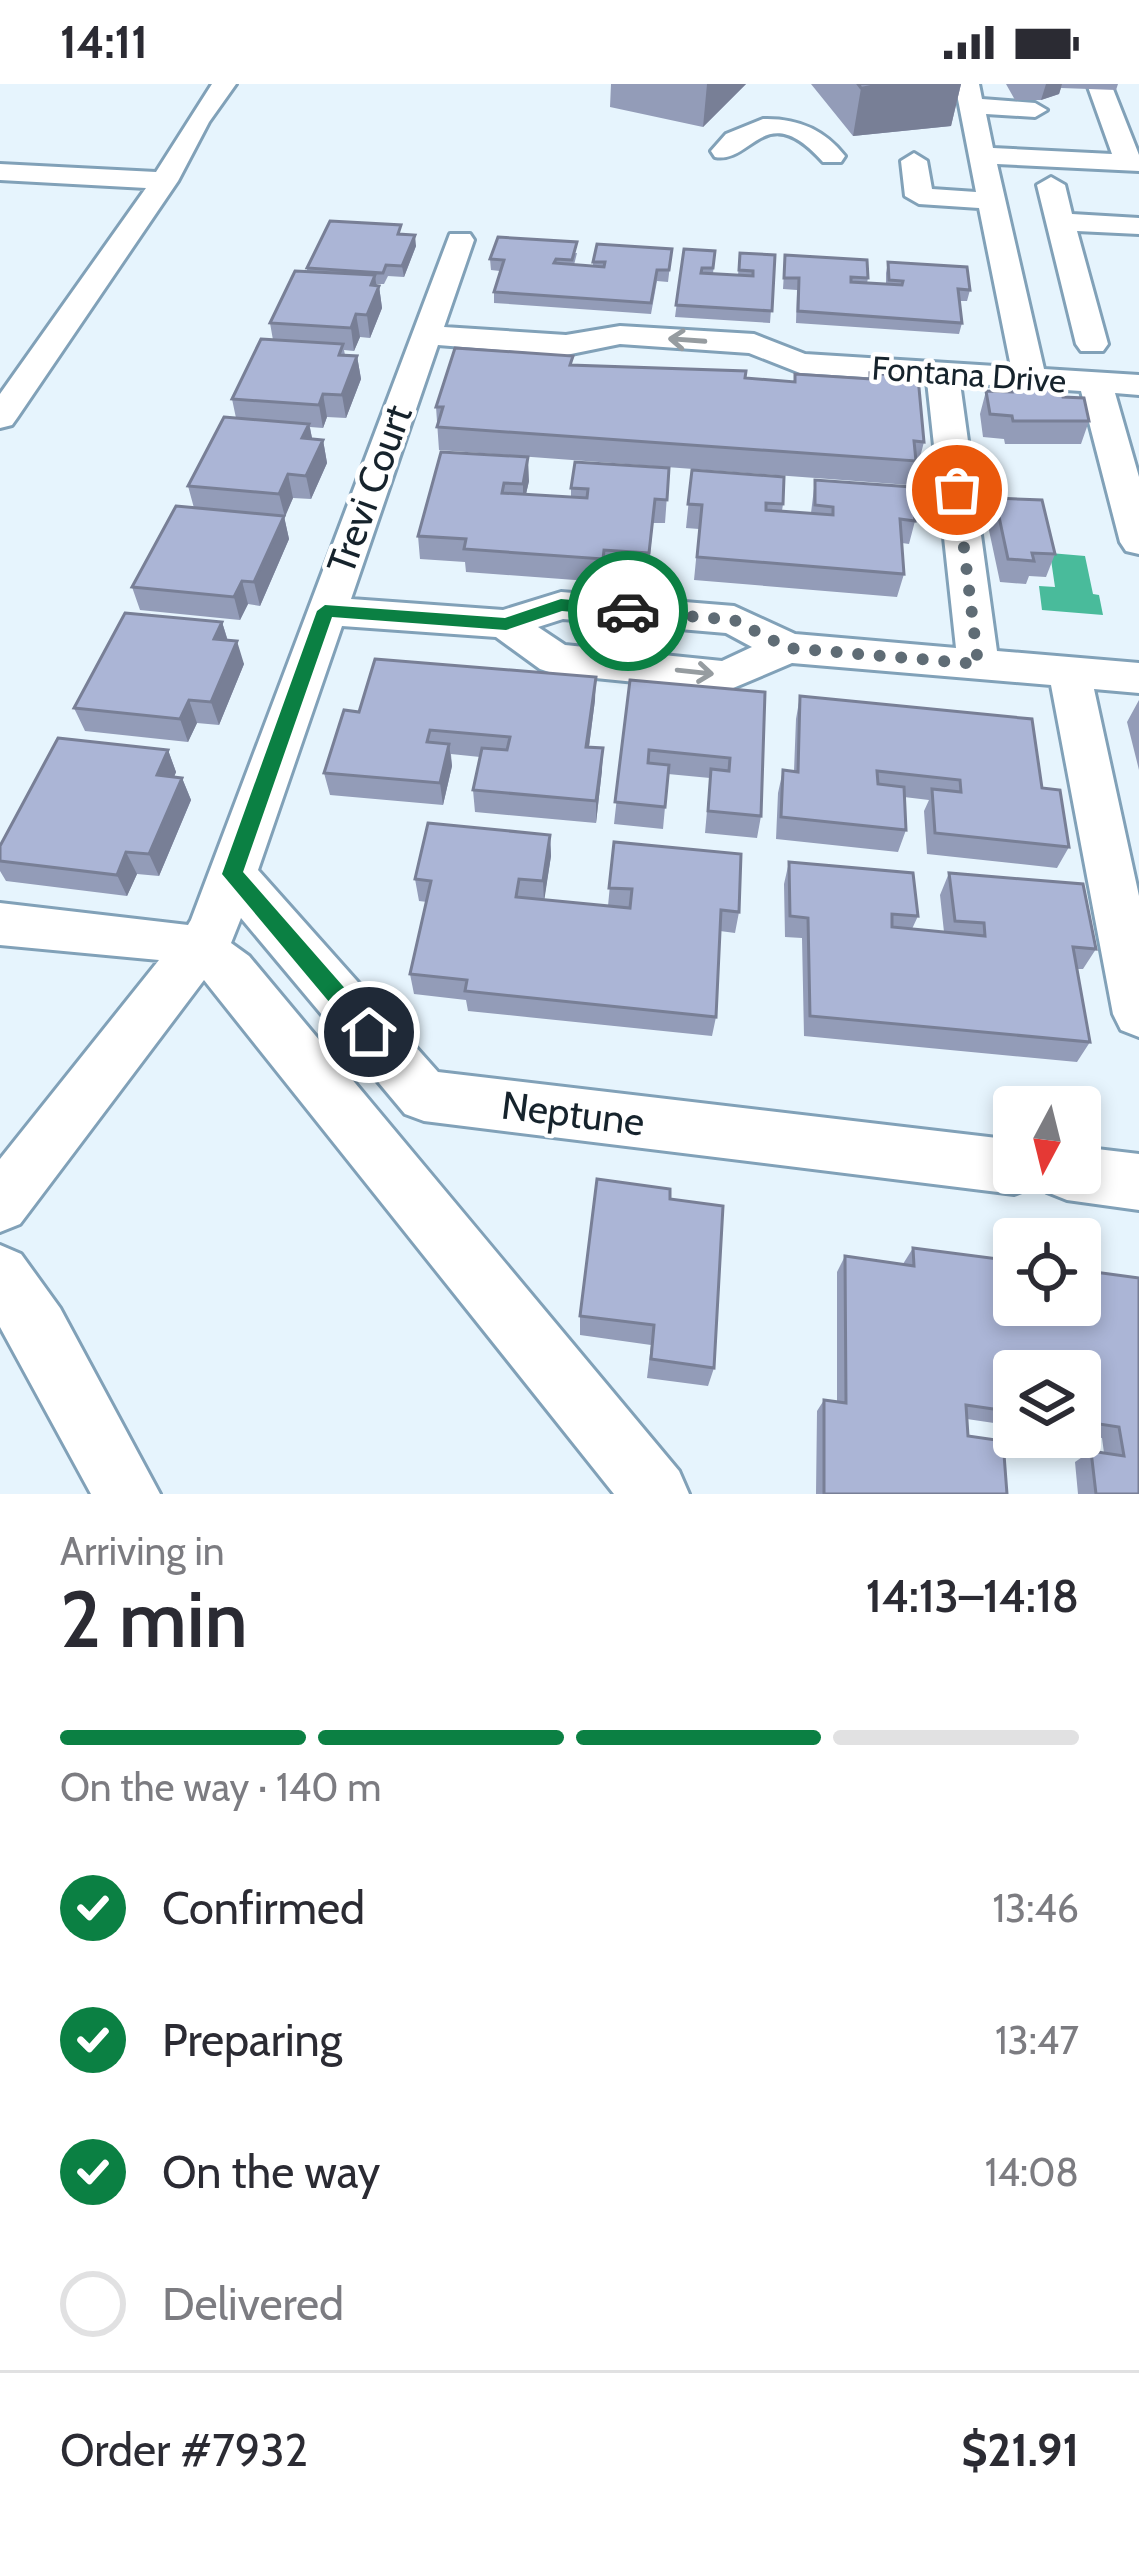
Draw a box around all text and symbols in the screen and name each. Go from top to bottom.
text: 14:11 [60,15,148,69]
one-way arrow [668,328,707,351]
street label: Fontana Drive [870,347,1068,401]
street label: Trevi Court [316,398,422,580]
pin [906,439,1008,541]
icon: bag [924,457,990,523]
courier [568,551,688,671]
icon: car [595,578,661,644]
one-way arrow [675,662,714,684]
pin [318,981,420,1083]
icon: home [336,999,402,1065]
street label: Neptune [499,1080,647,1146]
north arrow [993,1086,1101,1194]
map controls [993,1086,1101,1458]
button: locate [993,1218,1101,1326]
button: layers [993,1350,1101,1458]
text: Arriving in [60,1527,224,1575]
text: 14:13–14:18 [866,1569,1079,1623]
text: 2 min [60,1572,248,1667]
text: On the way · 140 m [60,1763,381,1811]
icon: check [60,1875,126,1941]
text: Confirmed [162,1881,365,1935]
text: 13:46 [992,1884,1079,1932]
icon: check [60,2007,126,2073]
text: Preparing [162,2013,342,2067]
text: 13:47 [995,2016,1079,2064]
icon: check [60,2139,126,2205]
text: On the way [162,2145,380,2199]
text: 14:08 [985,2148,1079,2196]
text: Delivered [162,2277,344,2331]
text: Order #7932 [60,2423,308,2477]
text: $21.91 [961,2423,1079,2477]

